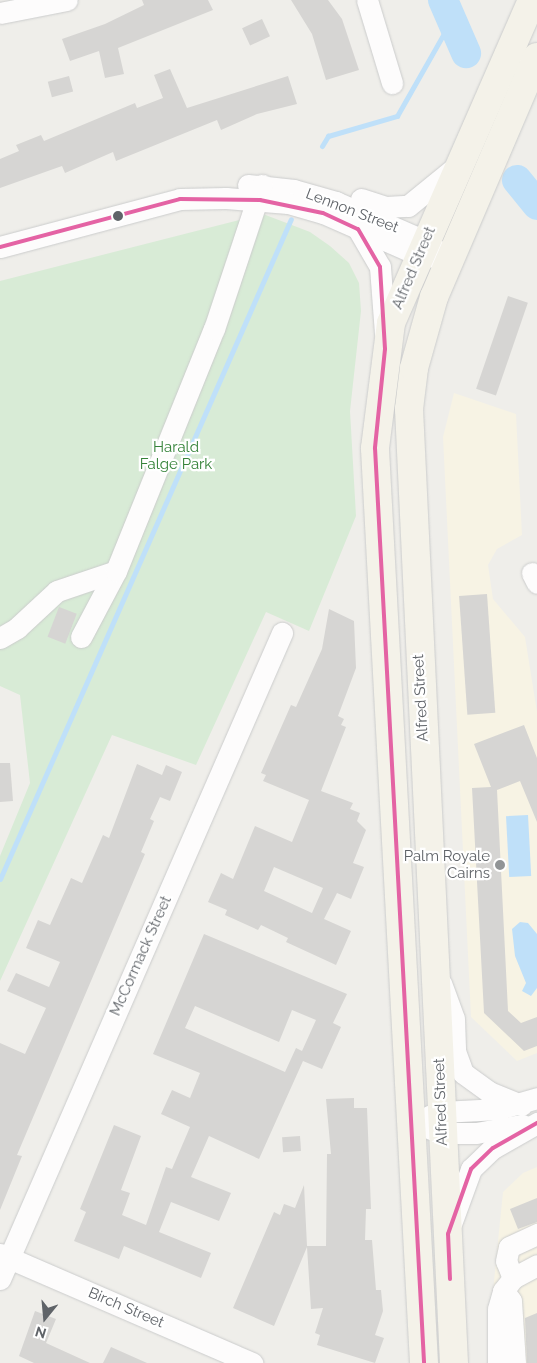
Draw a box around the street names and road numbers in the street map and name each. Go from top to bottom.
street label: Lennon Street [303,185,401,237]
street label: Alfred Street [389,224,439,312]
street label: Alfred Street [410,654,432,742]
street label: McCormack Street [106,893,176,1019]
street label: Alfred Street [430,1058,452,1146]
street label: Birch Street [85,1284,167,1332]

